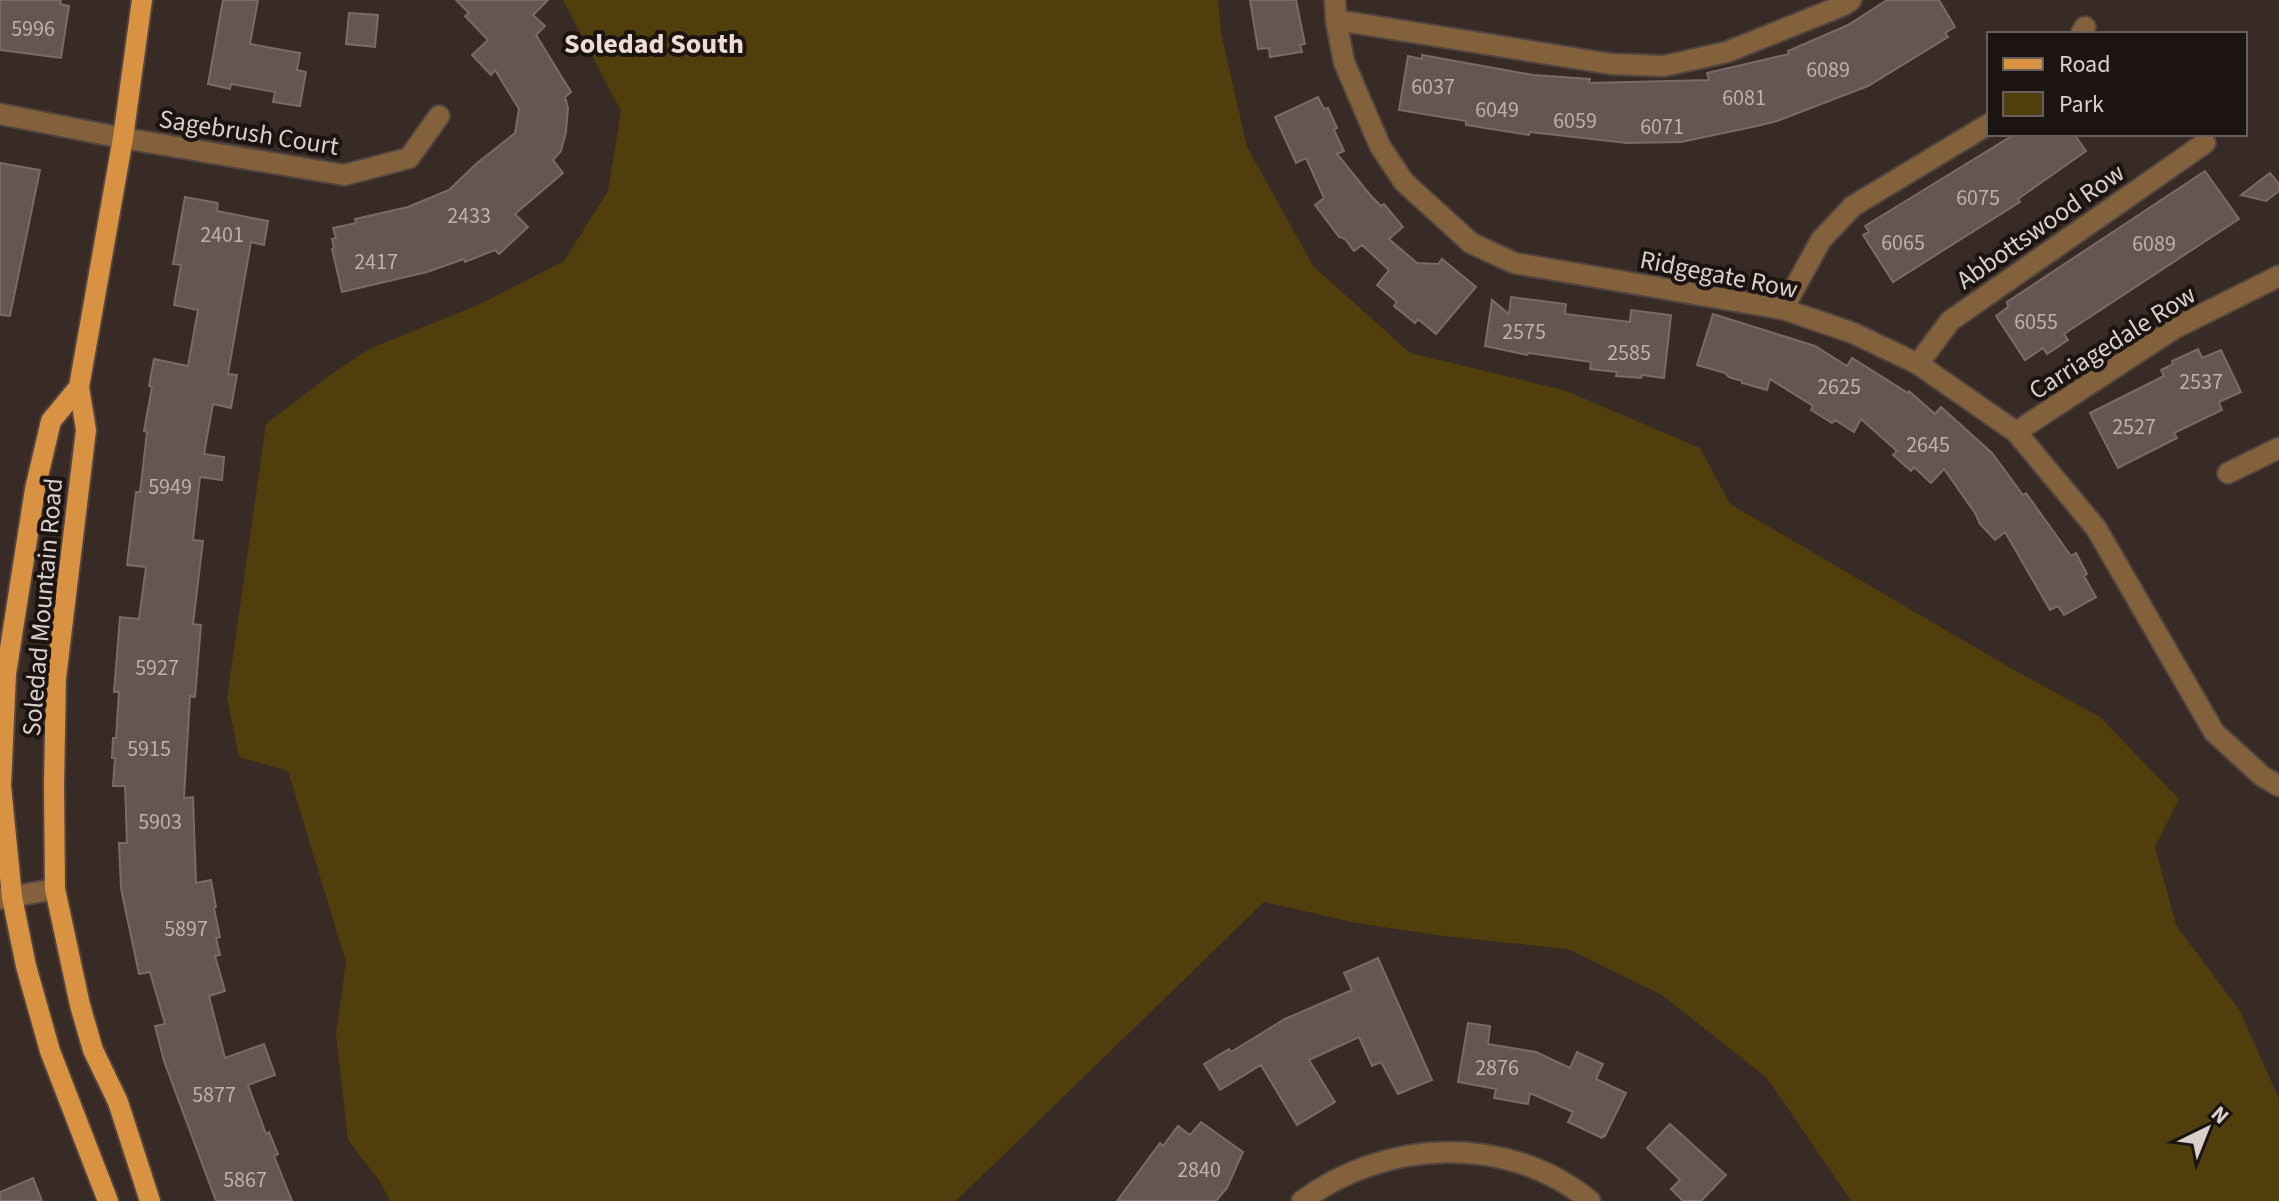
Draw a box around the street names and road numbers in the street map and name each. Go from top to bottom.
street label: Sagebrush Court [156,100,342,165]
street label: Abbottswood Row [1949,154,2132,298]
street label: Ridgegate Row [1637,241,1801,308]
street label: Carriagedale Row [2022,276,2203,409]
street label: Soledad Mountain Road [13,476,72,738]

